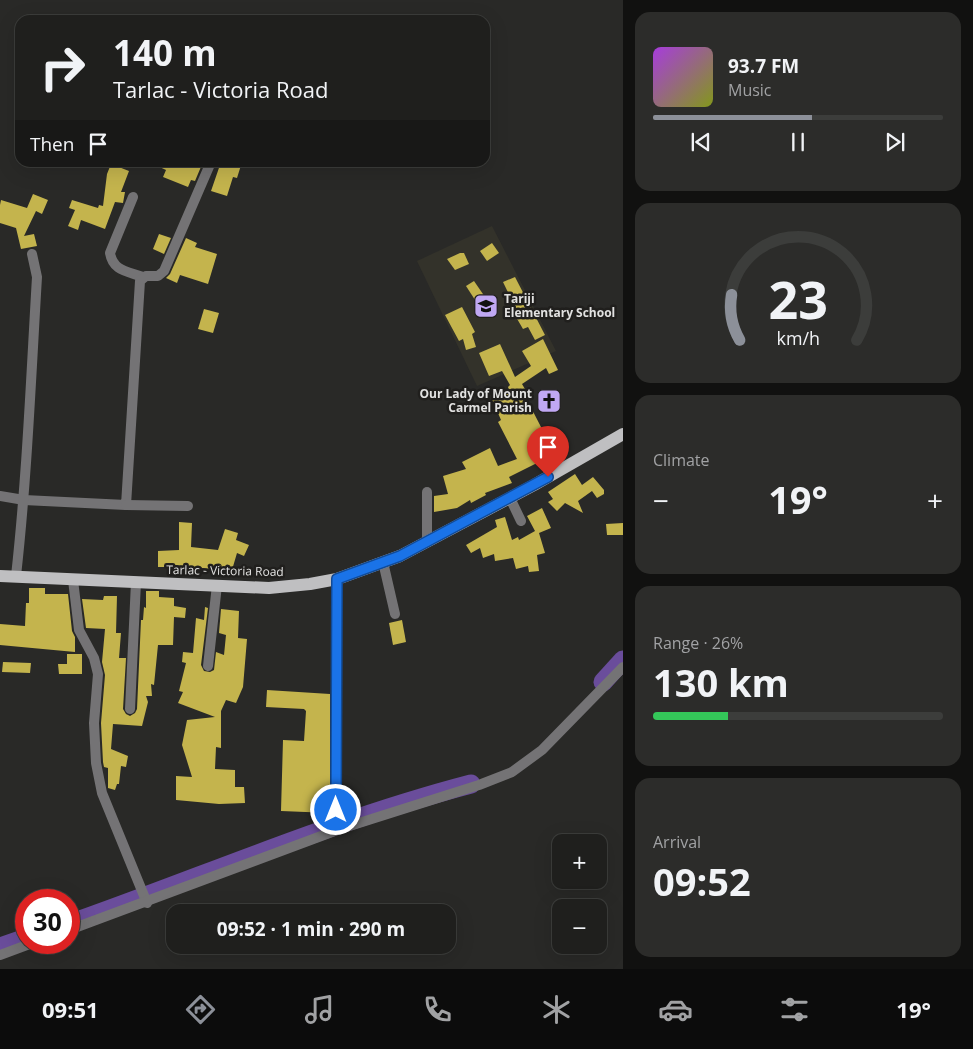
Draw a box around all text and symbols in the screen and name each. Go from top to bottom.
text: 140 m [113,29,217,76]
icon: right [30,35,95,100]
text: 93.7 FM [728,53,799,79]
text: Tarlac - Victoria Road [113,74,328,104]
text: Music [728,79,772,101]
icon: previous [687,128,715,156]
icon: pause [784,128,812,156]
icon: next [881,128,909,156]
icon: arrive [84,130,112,158]
text: Then [30,131,74,157]
text: 23 [768,263,828,334]
place label: Tariji Elementary School [504,290,615,321]
school or university icon: Tariji Elementary School [473,293,499,319]
text: km/h [776,326,820,350]
place label: Our Lady of Mount Carmel Parish [420,385,532,416]
church icon: Our Lady of Mount Carmel Parish [536,388,562,414]
pin [527,426,569,477]
icon: arrive [534,433,562,461]
text: Climate [653,449,710,471]
text: 19° [768,473,828,525]
text: − [653,481,669,519]
text: + [927,481,943,519]
street label: Tarlac - Victoria Road [166,561,284,580]
text: Range · 26% [653,632,743,654]
text: 130 km [653,656,789,708]
position arrow [309,783,361,835]
text: Arrival [653,831,701,853]
map controls [552,834,607,954]
button: + [552,834,607,889]
text: 09:52 [653,855,751,907]
speed limit sign: 30 [15,889,80,954]
button: − [552,899,607,954]
text: 09:52 · 1 min · 290 m [217,916,405,942]
icon: directions [183,992,218,1027]
icon: music [302,992,337,1027]
icon: phone [420,992,455,1027]
icon: climate [539,992,574,1027]
icon: car [658,992,693,1027]
icon: filters [777,992,812,1027]
text: 09:51 [42,994,99,1024]
text: 19° [896,994,931,1024]

